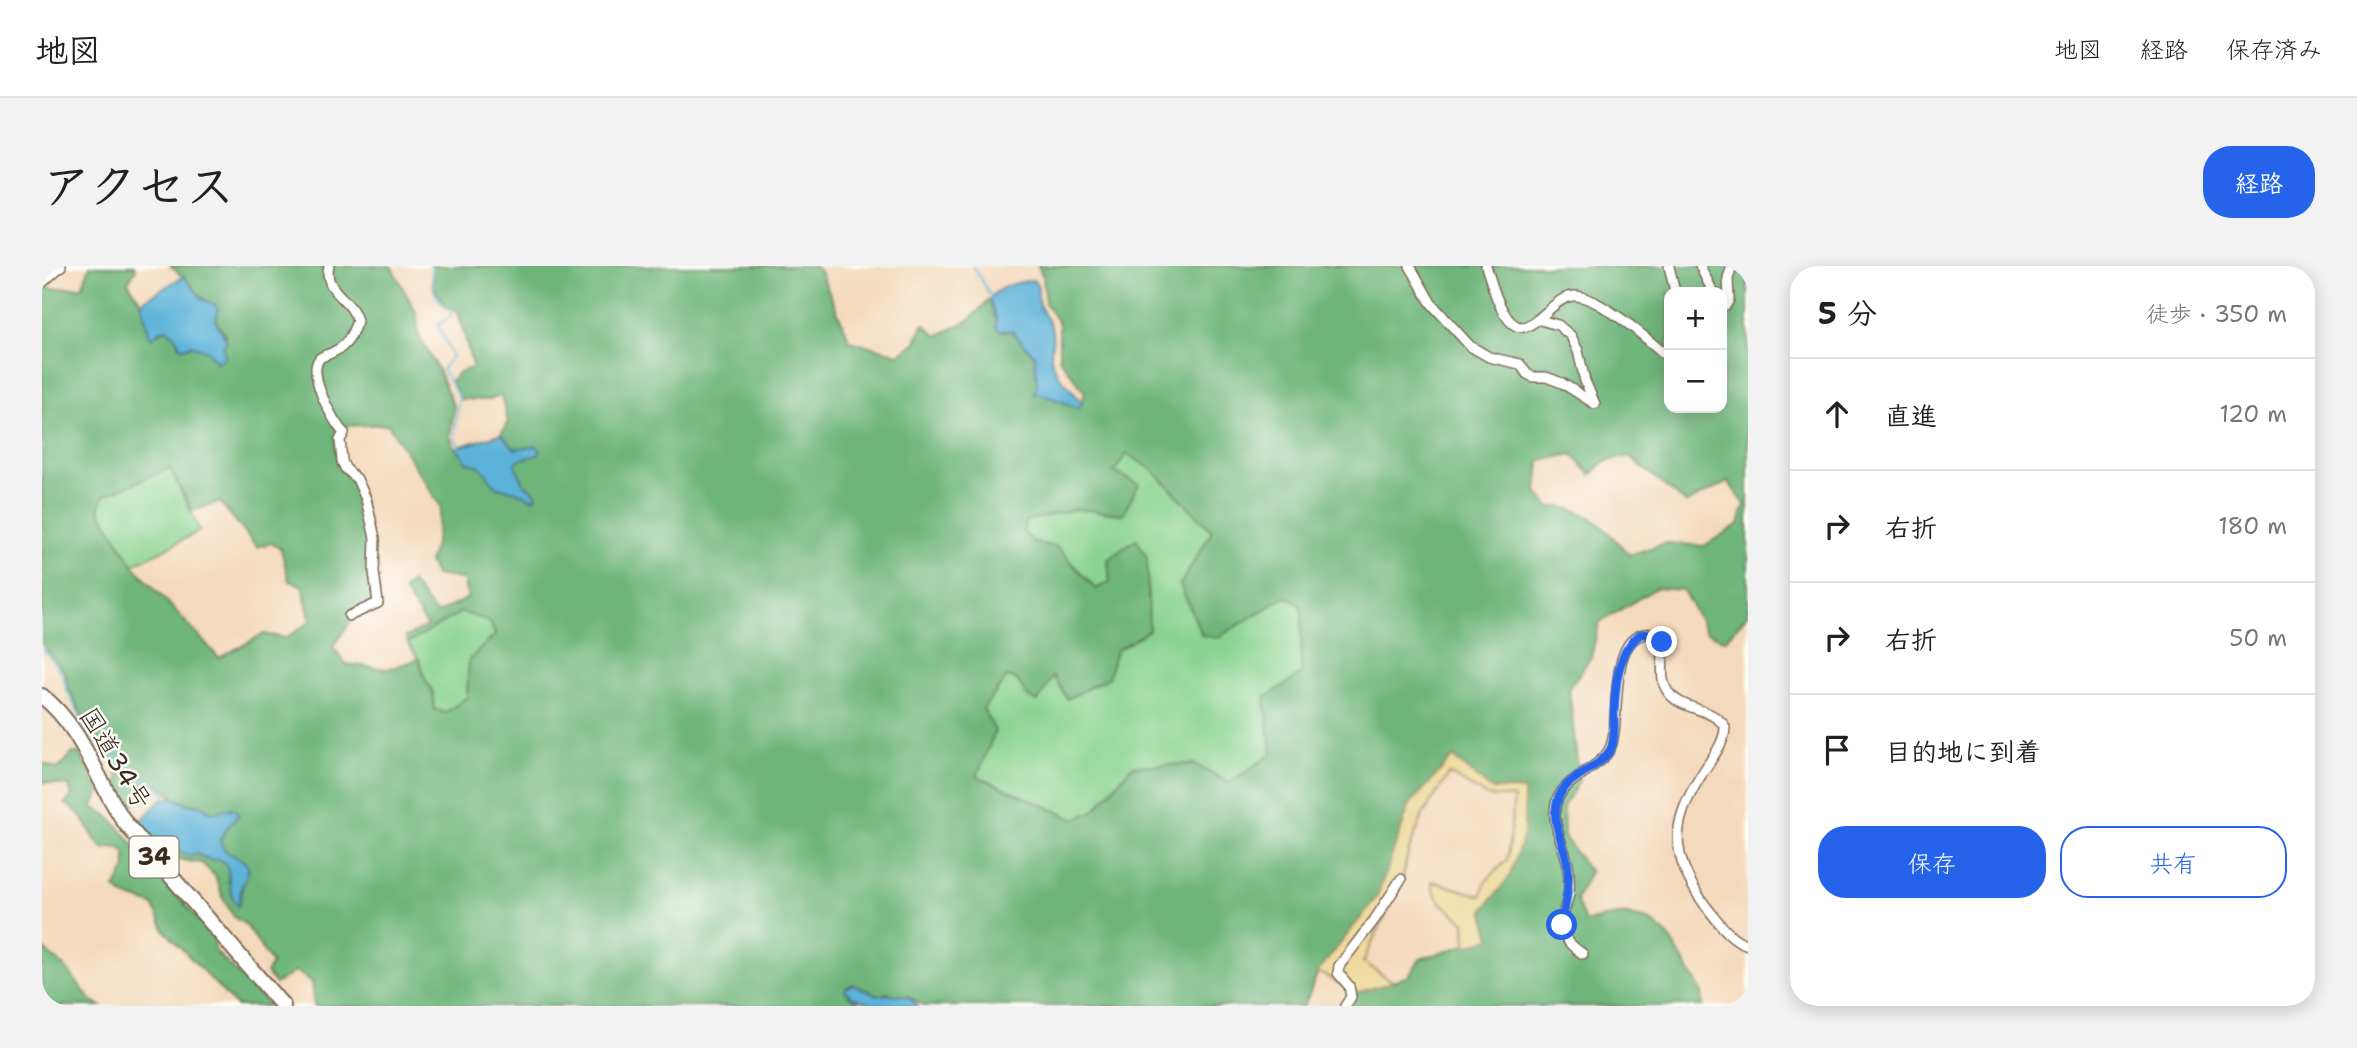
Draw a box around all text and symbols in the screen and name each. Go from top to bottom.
text: 地図 [35,28,101,73]
text: 地図 [2054,34,2102,66]
text: 経路 [2140,34,2188,66]
text: 保存済み [2226,34,2322,66]
button: 経路 [2203,146,2315,218]
text: アクセス [42,153,235,219]
map controls [1664,287,1727,413]
button: + [1664,287,1727,350]
text: 5 分 [1818,293,1877,334]
text: 徒歩 · 350 m [2146,299,2287,329]
button: − [1664,350,1727,413]
icon: ahead [1818,395,1856,433]
text: 直進 [1885,398,1937,433]
text: 120 m [2219,399,2287,429]
icon: right [1818,507,1856,545]
text: 右折 [1885,510,1937,545]
text: 180 m [2218,511,2287,541]
icon: right [1818,619,1856,657]
text: 右折 [1885,622,1937,657]
text: 50 m [2229,623,2287,653]
route end [1646,626,1677,657]
street label: 国道34号 [72,700,160,816]
icon: arrive [1818,731,1856,769]
text: 目的地に到着 [1885,734,2041,769]
button: 保存 [1818,826,2046,898]
button: 共有 [2060,826,2287,898]
road number: 34 [130,836,178,878]
route start [1546,909,1577,940]

